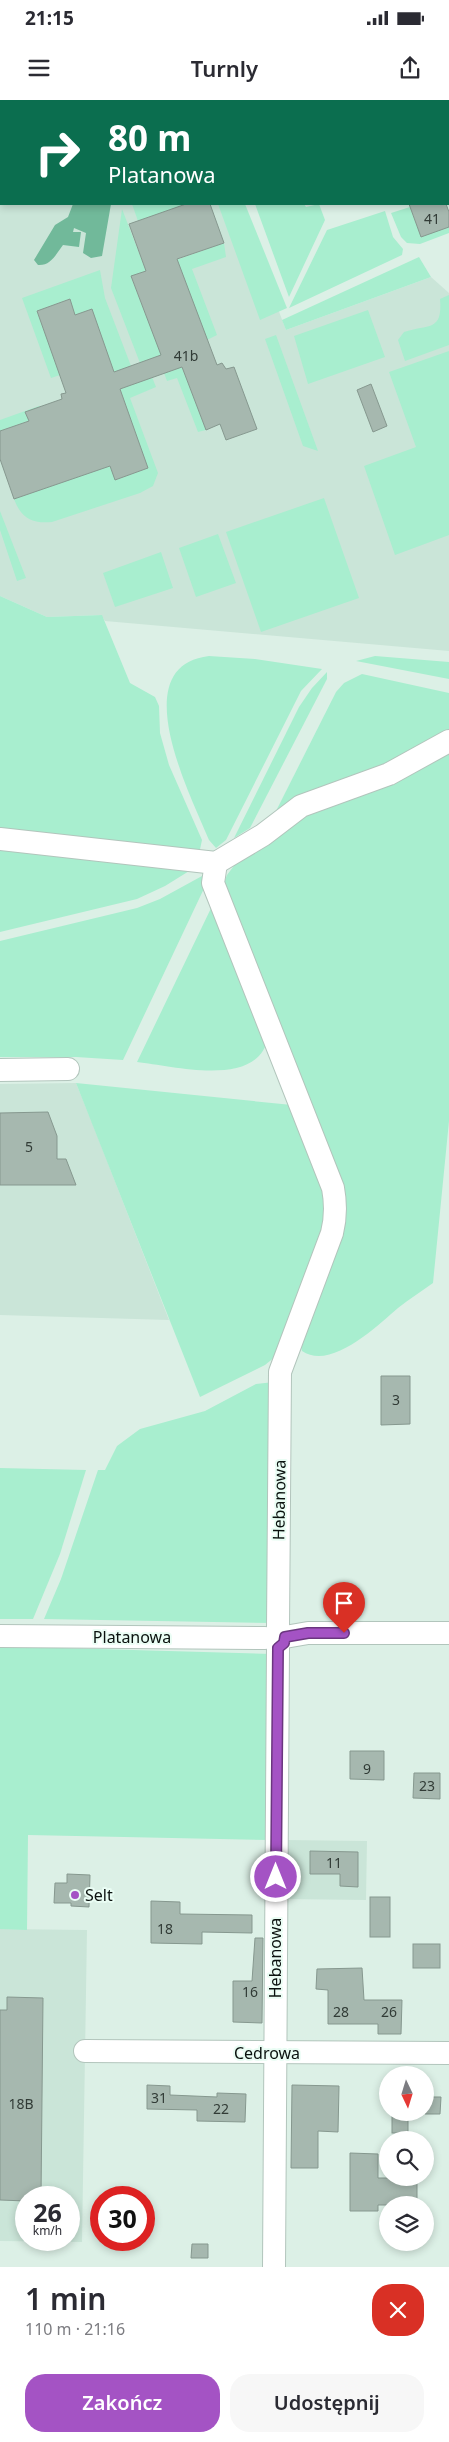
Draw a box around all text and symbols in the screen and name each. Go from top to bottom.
text: 21:15 [25,5,74,31]
text: Turnly [191,53,258,83]
icon: menu [25,54,53,82]
icon: share [396,54,424,82]
text: 80 m [108,114,191,161]
icon: right [25,120,90,185]
text: Platanowa [108,159,216,189]
house number: 41 [424,209,440,228]
house number: 41b [174,346,198,365]
house number: 5 [25,1137,33,1156]
house number: 3 [392,1390,400,1409]
street label: Hebanowa [267,1460,291,1540]
pin [323,1582,365,1633]
icon: arrive [330,1589,358,1617]
street label: Platanowa [93,1626,171,1648]
house number: 9 [363,1759,371,1778]
house number: 23 [419,1776,435,1795]
position arrow [249,1850,301,1902]
house number: 11 [326,1853,342,1872]
place label: Selt [85,1884,113,1906]
marker: Selt [69,1889,81,1901]
street label: Hebanowa [264,1918,286,1998]
house number: 18 [157,1919,173,1938]
house number: 16 [242,1982,258,2001]
house number: 28 [333,2002,349,2021]
house number: 26 [381,2002,397,2021]
street label: Cedrowa [234,2042,300,2064]
north arrow [379,2066,434,2121]
map controls [379,2066,434,2251]
house number: 31 [151,2088,167,2107]
house number: 18B [8,2094,34,2113]
house number: 22 [213,2099,229,2118]
button: search [379,2131,434,2186]
speed limit sign: 30 [90,2186,155,2251]
text: 26 [33,2195,62,2229]
button: layers [379,2196,434,2251]
text: km/h [33,2222,62,2239]
text: 1 min [25,2278,106,2319]
button: close [372,2284,424,2336]
text: 110 m · 21:16 [25,2318,125,2340]
button: Zakończ [25,2374,220,2432]
button: Udostępnij [230,2374,424,2432]

